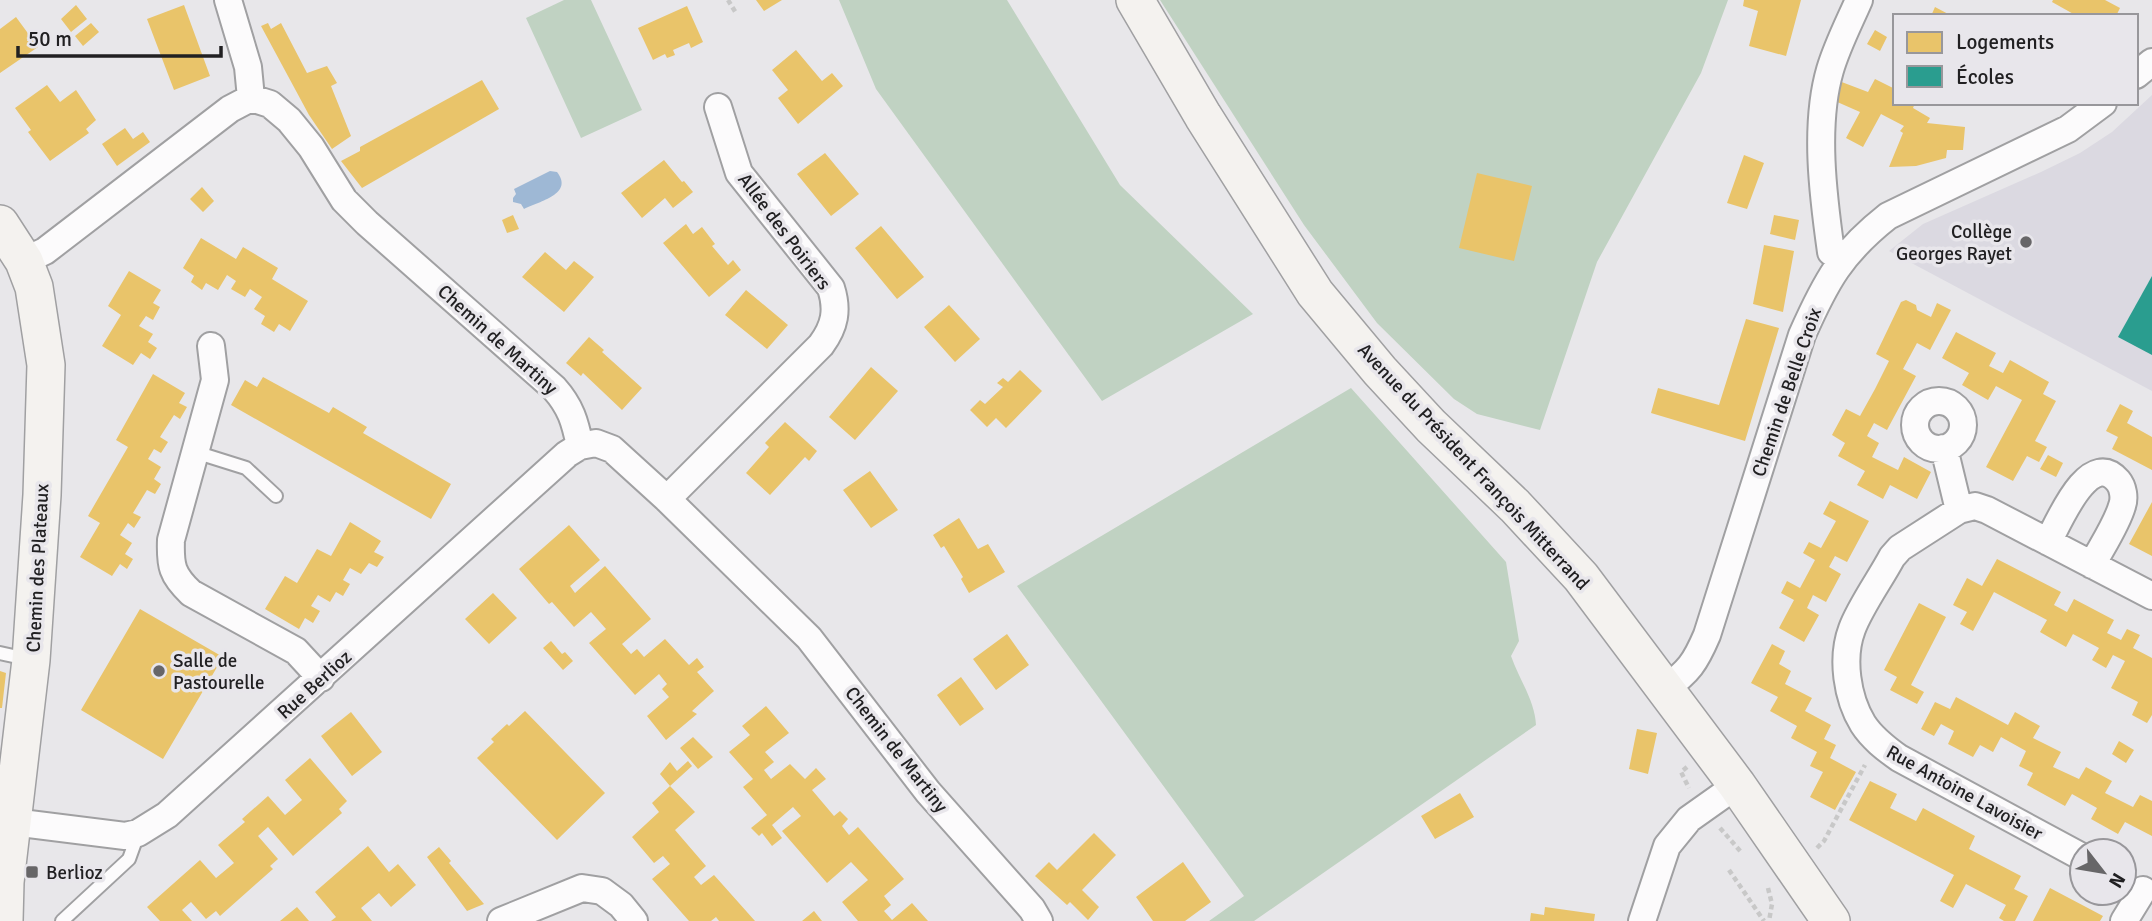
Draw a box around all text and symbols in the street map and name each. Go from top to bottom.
scale bar [18,14,220,58]
legend [1893,14,2138,105]
text: 50 m [28,26,72,52]
text: Logements [1956,29,2054,55]
text: Écoles [1956,64,2014,90]
street label: Allée des Poiriers [732,168,836,295]
place label: Collège Georges Rayet [1896,220,2012,266]
marker: Collège Georges Rayet [2018,234,2034,250]
street label: Chemin de Martiny [432,280,562,400]
street label: Chemin de Belle Croix [1747,304,1827,480]
street label: Avenue du Président François Mitterrand [1352,338,1594,595]
street label: Chemin des Plateaux [22,483,54,653]
street label: Rue Berlioz [273,645,357,724]
place label: Salle de Pastourelle [173,649,264,695]
marker: Salle de Pastourelle [151,663,167,679]
street label: Chemin de Martiny [840,682,953,817]
street label: Rue Antoine Lavoisier [1882,740,2047,846]
north arrow [2068,837,2138,907]
place label: Berlioz [46,861,103,885]
marker: Berlioz [24,864,40,880]
text: N [2103,868,2130,892]

